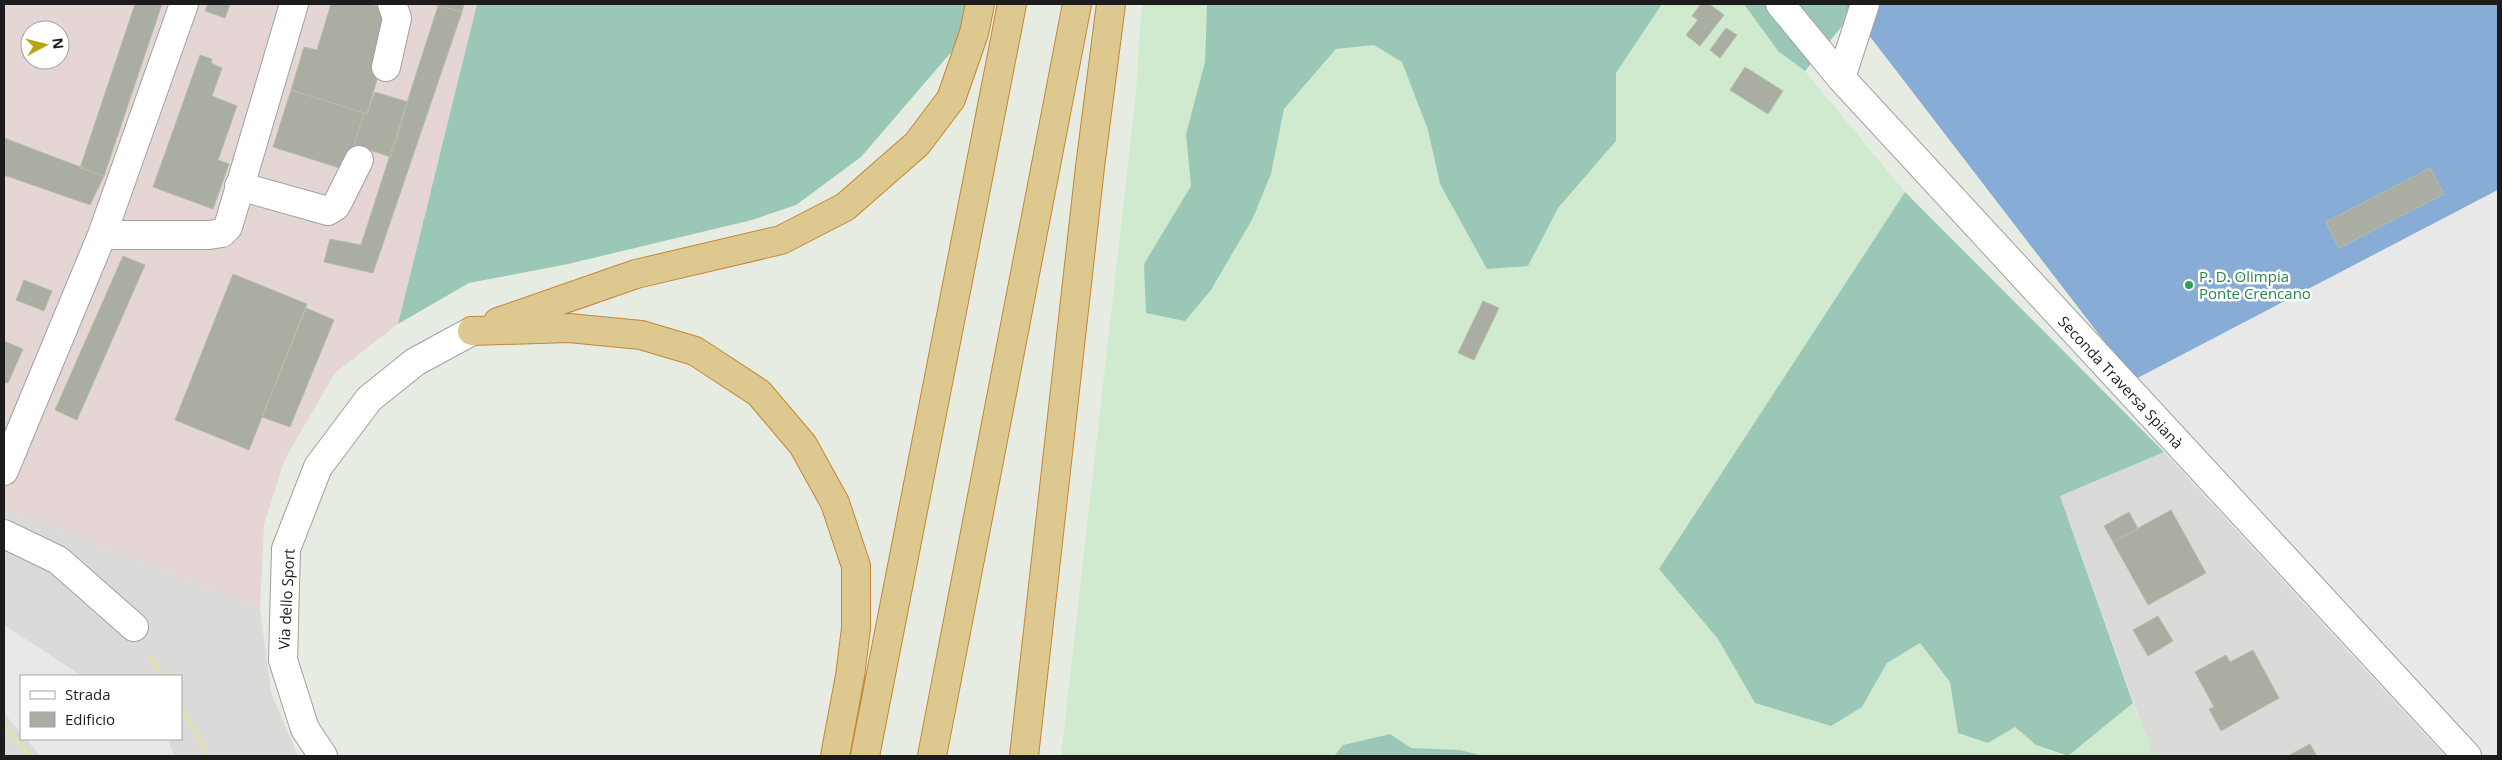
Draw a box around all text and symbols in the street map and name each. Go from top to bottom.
north arrow [20,20,70,70]
text: N [48,37,69,50]
place label: P. D. Olimpia Ponte Crencano [2199,266,2311,303]
marker: P. D. Olimpia Ponte Crencano [2183,279,2195,291]
street label: Seconda Traversa Spianà [2054,311,2188,453]
street label: Via dello Sport [273,548,299,650]
legend [20,675,182,740]
text: Strada [65,684,111,704]
text: Edificio [65,709,115,729]

